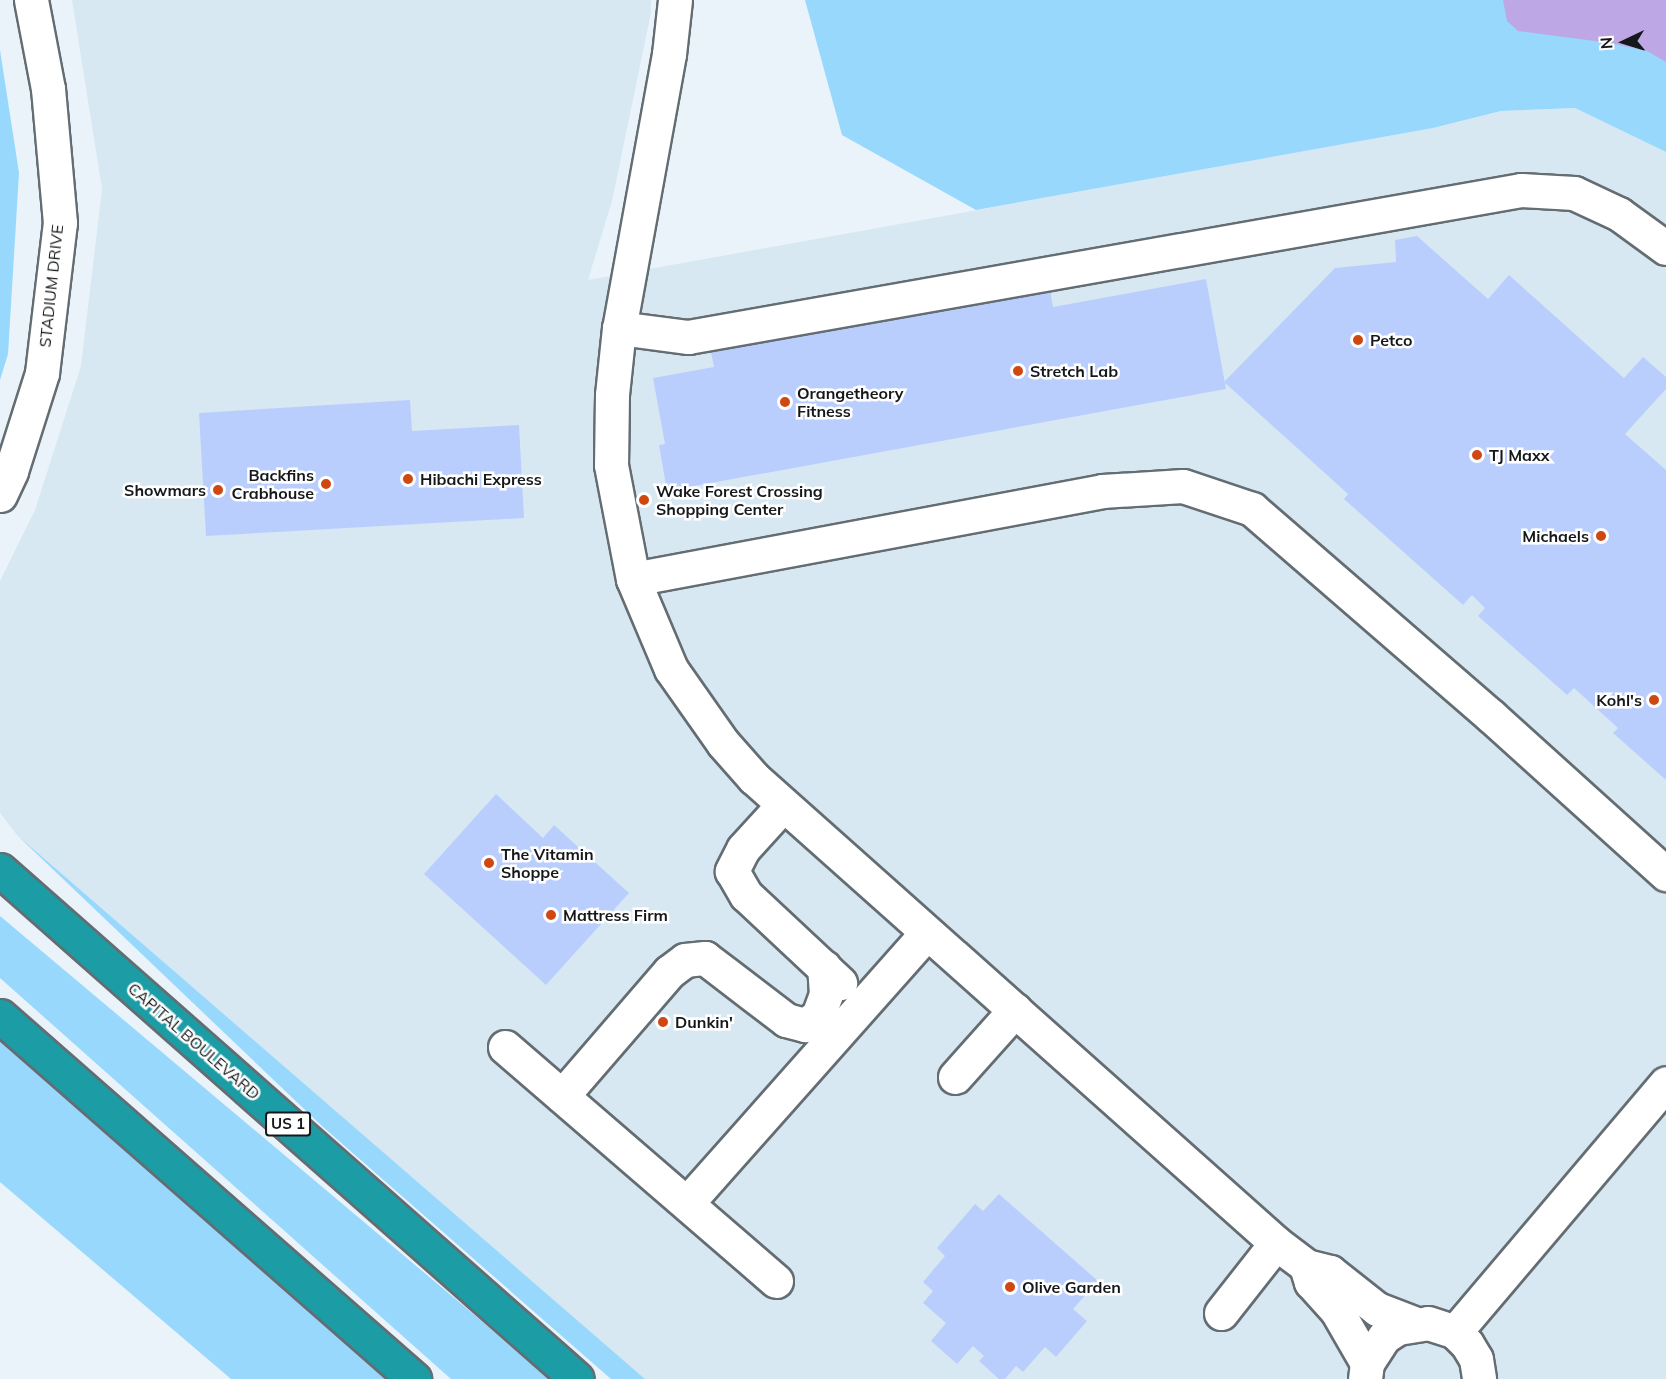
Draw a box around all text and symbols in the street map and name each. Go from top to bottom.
north arrow [1594,12,1654,72]
text: N [1596,37,1616,50]
street label: STADIUM DRIVE [35,224,67,348]
place label: Petco [1370,330,1412,350]
marker: Petco [1351,333,1365,347]
place label: Stretch Lab [1030,361,1118,381]
marker: Stretch Lab [1011,364,1025,378]
place label: Orangetheory Fitness [797,383,903,421]
marker: Orangetheory Fitness [778,395,792,409]
place label: TJ Maxx [1489,445,1550,465]
marker: TJ Maxx [1470,448,1484,462]
place label: Backfins Crabhouse [232,465,314,503]
place label: Hibachi Express [420,469,542,489]
marker: Hibachi Express [401,472,415,486]
marker: Backfins Crabhouse [319,477,333,491]
place label: Showmars [124,480,206,500]
place label: Wake Forest Crossing Shopping Center [656,481,823,519]
marker: Showmars [211,483,225,497]
marker: Wake Forest Crossing Shopping Center [637,493,651,507]
place label: Michaels [1522,526,1589,546]
marker: Michaels [1594,529,1608,543]
place label: Kohl's [1596,690,1642,710]
marker: Kohl's [1647,693,1661,707]
place label: The Vitamin Shoppe [501,844,594,882]
marker: The Vitamin Shoppe [482,856,496,870]
place label: Mattress Firm [563,905,668,925]
marker: Mattress Firm [544,908,558,922]
street label: CAPITAL BOULEVARD [124,979,264,1103]
place label: Dunkin' [675,1012,733,1032]
marker: Dunkin' [656,1015,670,1029]
road number: US 1 [264,1112,312,1136]
place label: Olive Garden [1022,1277,1121,1297]
marker: Olive Garden [1003,1280,1017,1294]

